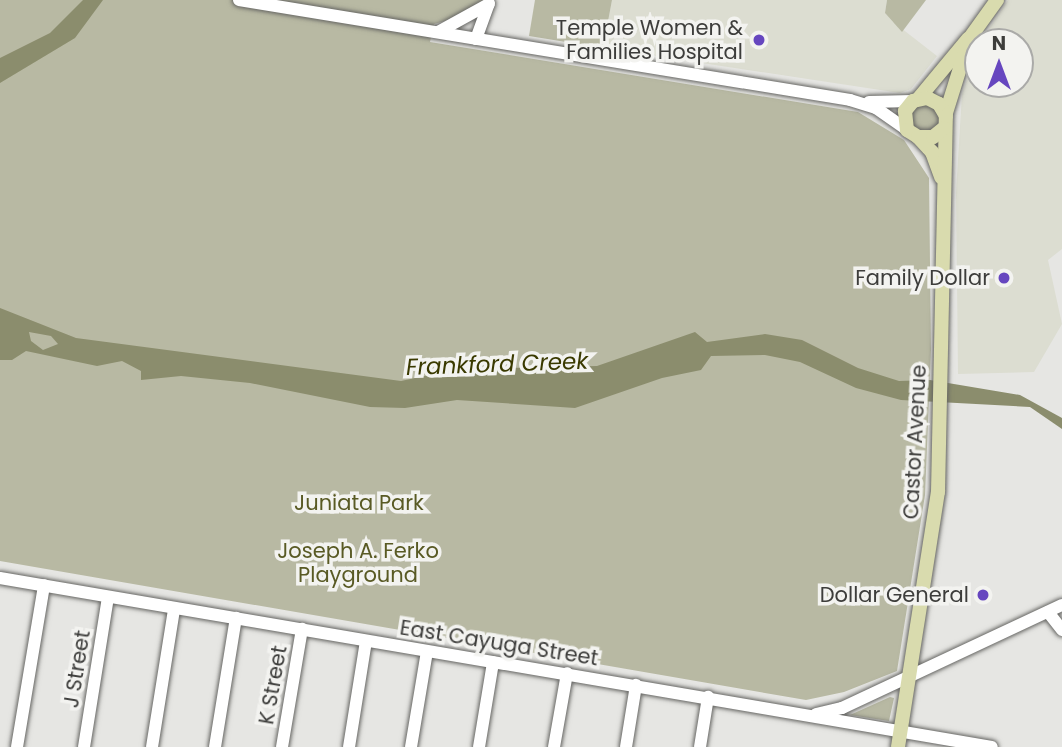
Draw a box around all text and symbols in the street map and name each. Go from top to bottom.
place label: Temple Women & Families Hospital [556,15,743,65]
north arrow [964,28,1034,98]
marker: Temple Women & Families Hospital [749,30,769,50]
text: N [992,30,1006,57]
place label: Family Dollar [855,265,990,291]
marker: Family Dollar [996,270,1012,286]
water label: Frankford Creek [405,347,589,381]
street label: Castor Avenue [898,364,932,520]
park label: Juniata Park [294,490,424,516]
park label: Joseph A. Ferko Playground [277,538,439,588]
place label: Dollar General [820,582,969,608]
marker: Dollar General [975,587,991,603]
street label: East Cayuga Street [398,615,600,671]
street label: J Street [58,628,96,710]
street label: K Street [254,644,292,726]

